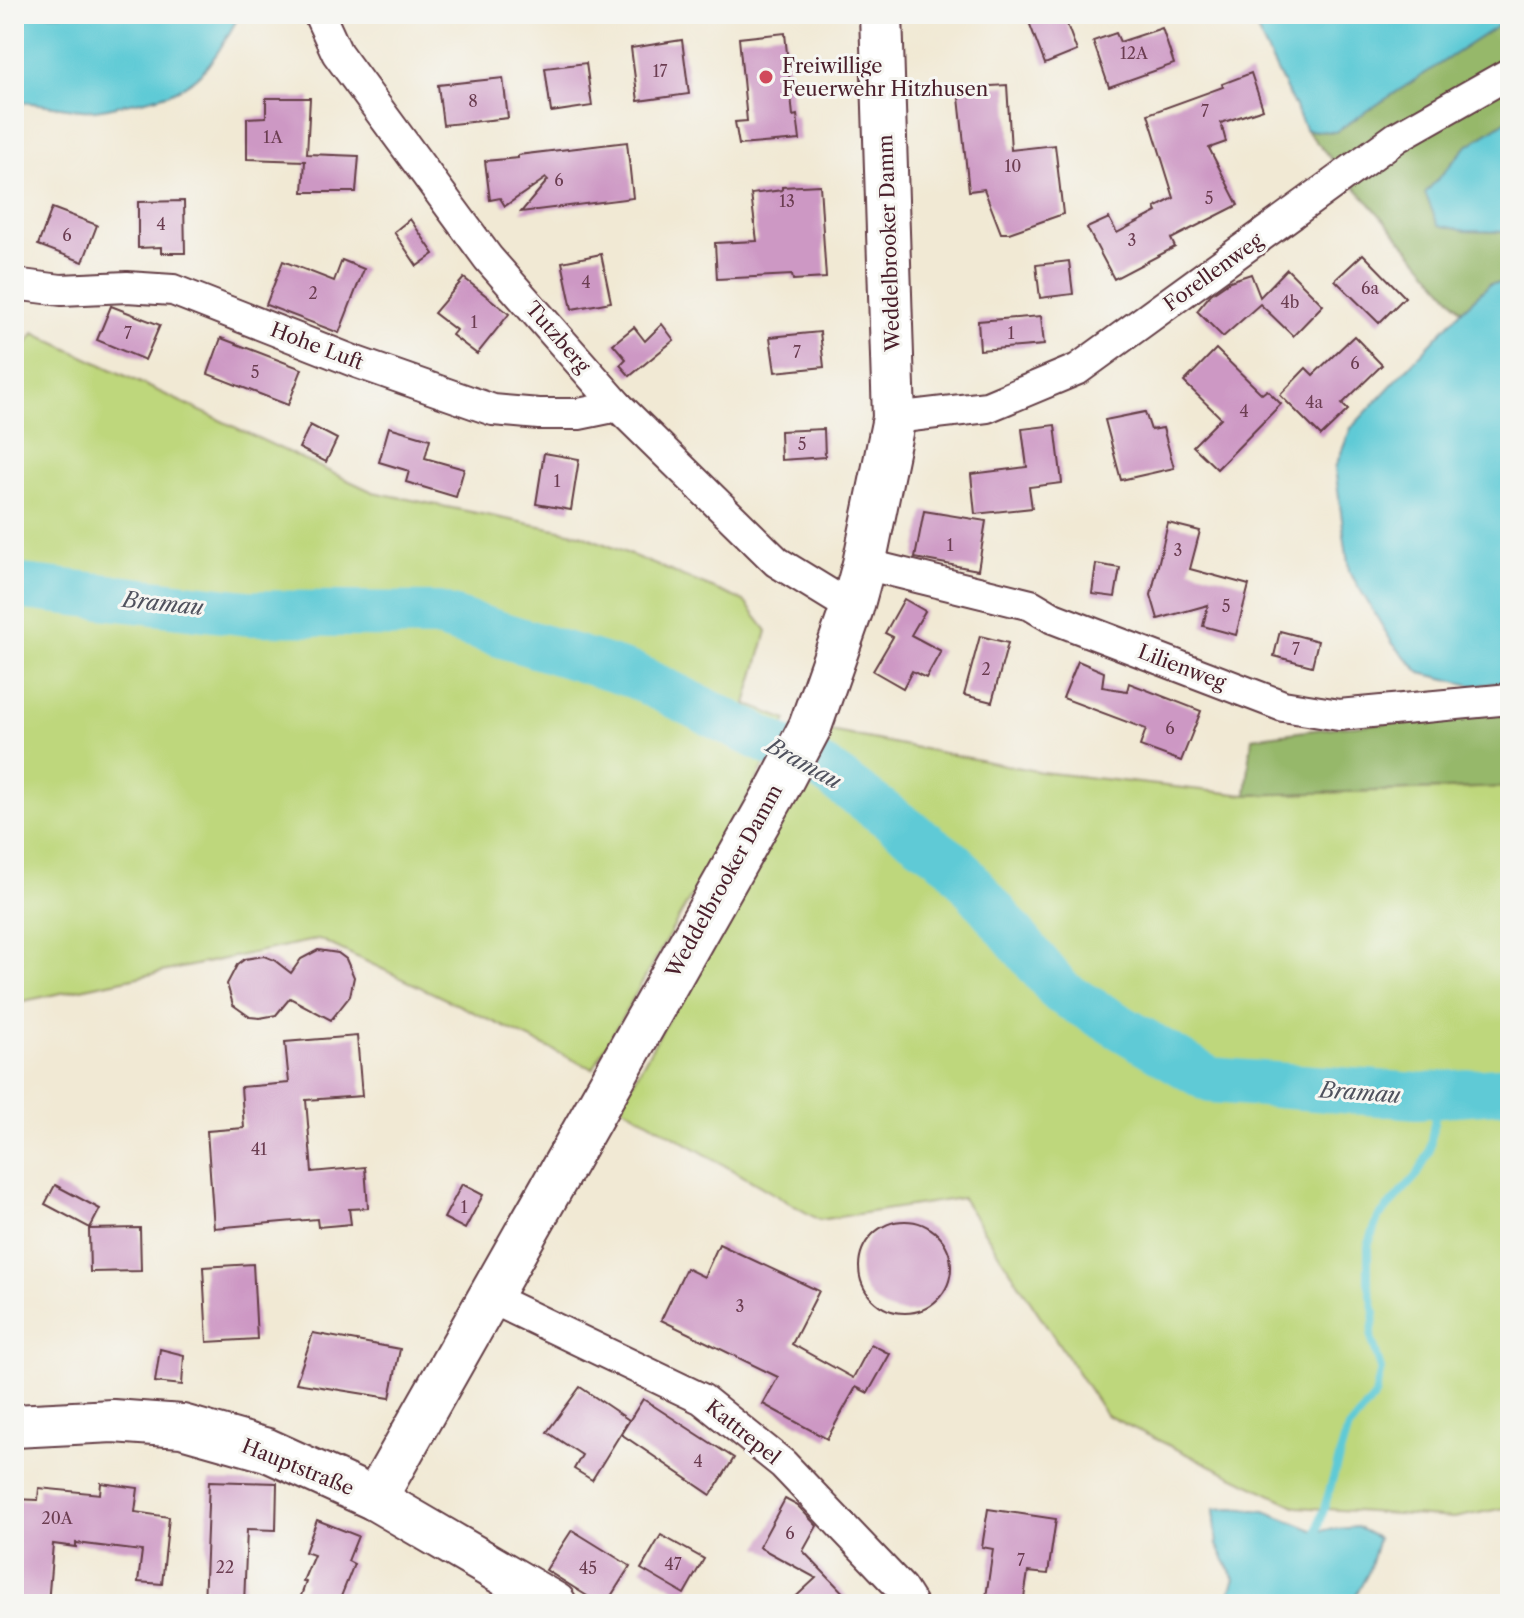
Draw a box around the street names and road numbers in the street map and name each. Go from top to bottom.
street label: Weddelbrooker Damm [873,134,905,353]
street label: Forellenweg [1159,228,1268,316]
street label: Tutzberg [521,297,596,378]
street label: Hohe Luft [267,317,367,375]
street label: Lilienweg [1135,639,1230,695]
street label: Weddelbrooker Damm [660,780,787,983]
street label: Kattrepel [701,1395,785,1469]
street label: Hauptstraße [238,1434,358,1500]

